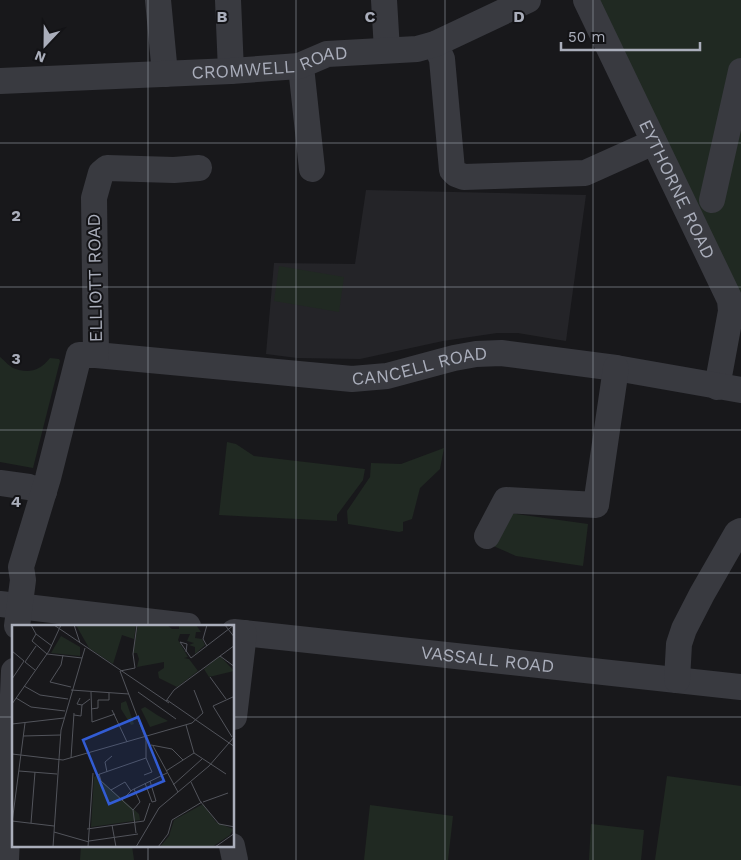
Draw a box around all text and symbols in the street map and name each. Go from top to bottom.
text: B [217,7,228,26]
text: C [365,7,376,26]
text: D [513,7,525,26]
north arrow [20,20,70,70]
scale bar [561,20,700,52]
text: 50 m [568,28,605,46]
street label: CROMWELL ROAD [191,42,348,83]
text: N [32,48,48,66]
street label: EYTHORNE ROAD [635,116,720,262]
text: 2 [11,206,21,225]
street label: ELLIOTT ROAD [83,214,106,342]
street label: CANCELL ROAD [351,343,488,389]
text: 3 [11,349,21,368]
text: 4 [11,492,21,511]
inset map [12,625,235,848]
street label: VASSALL ROAD [420,641,555,677]

